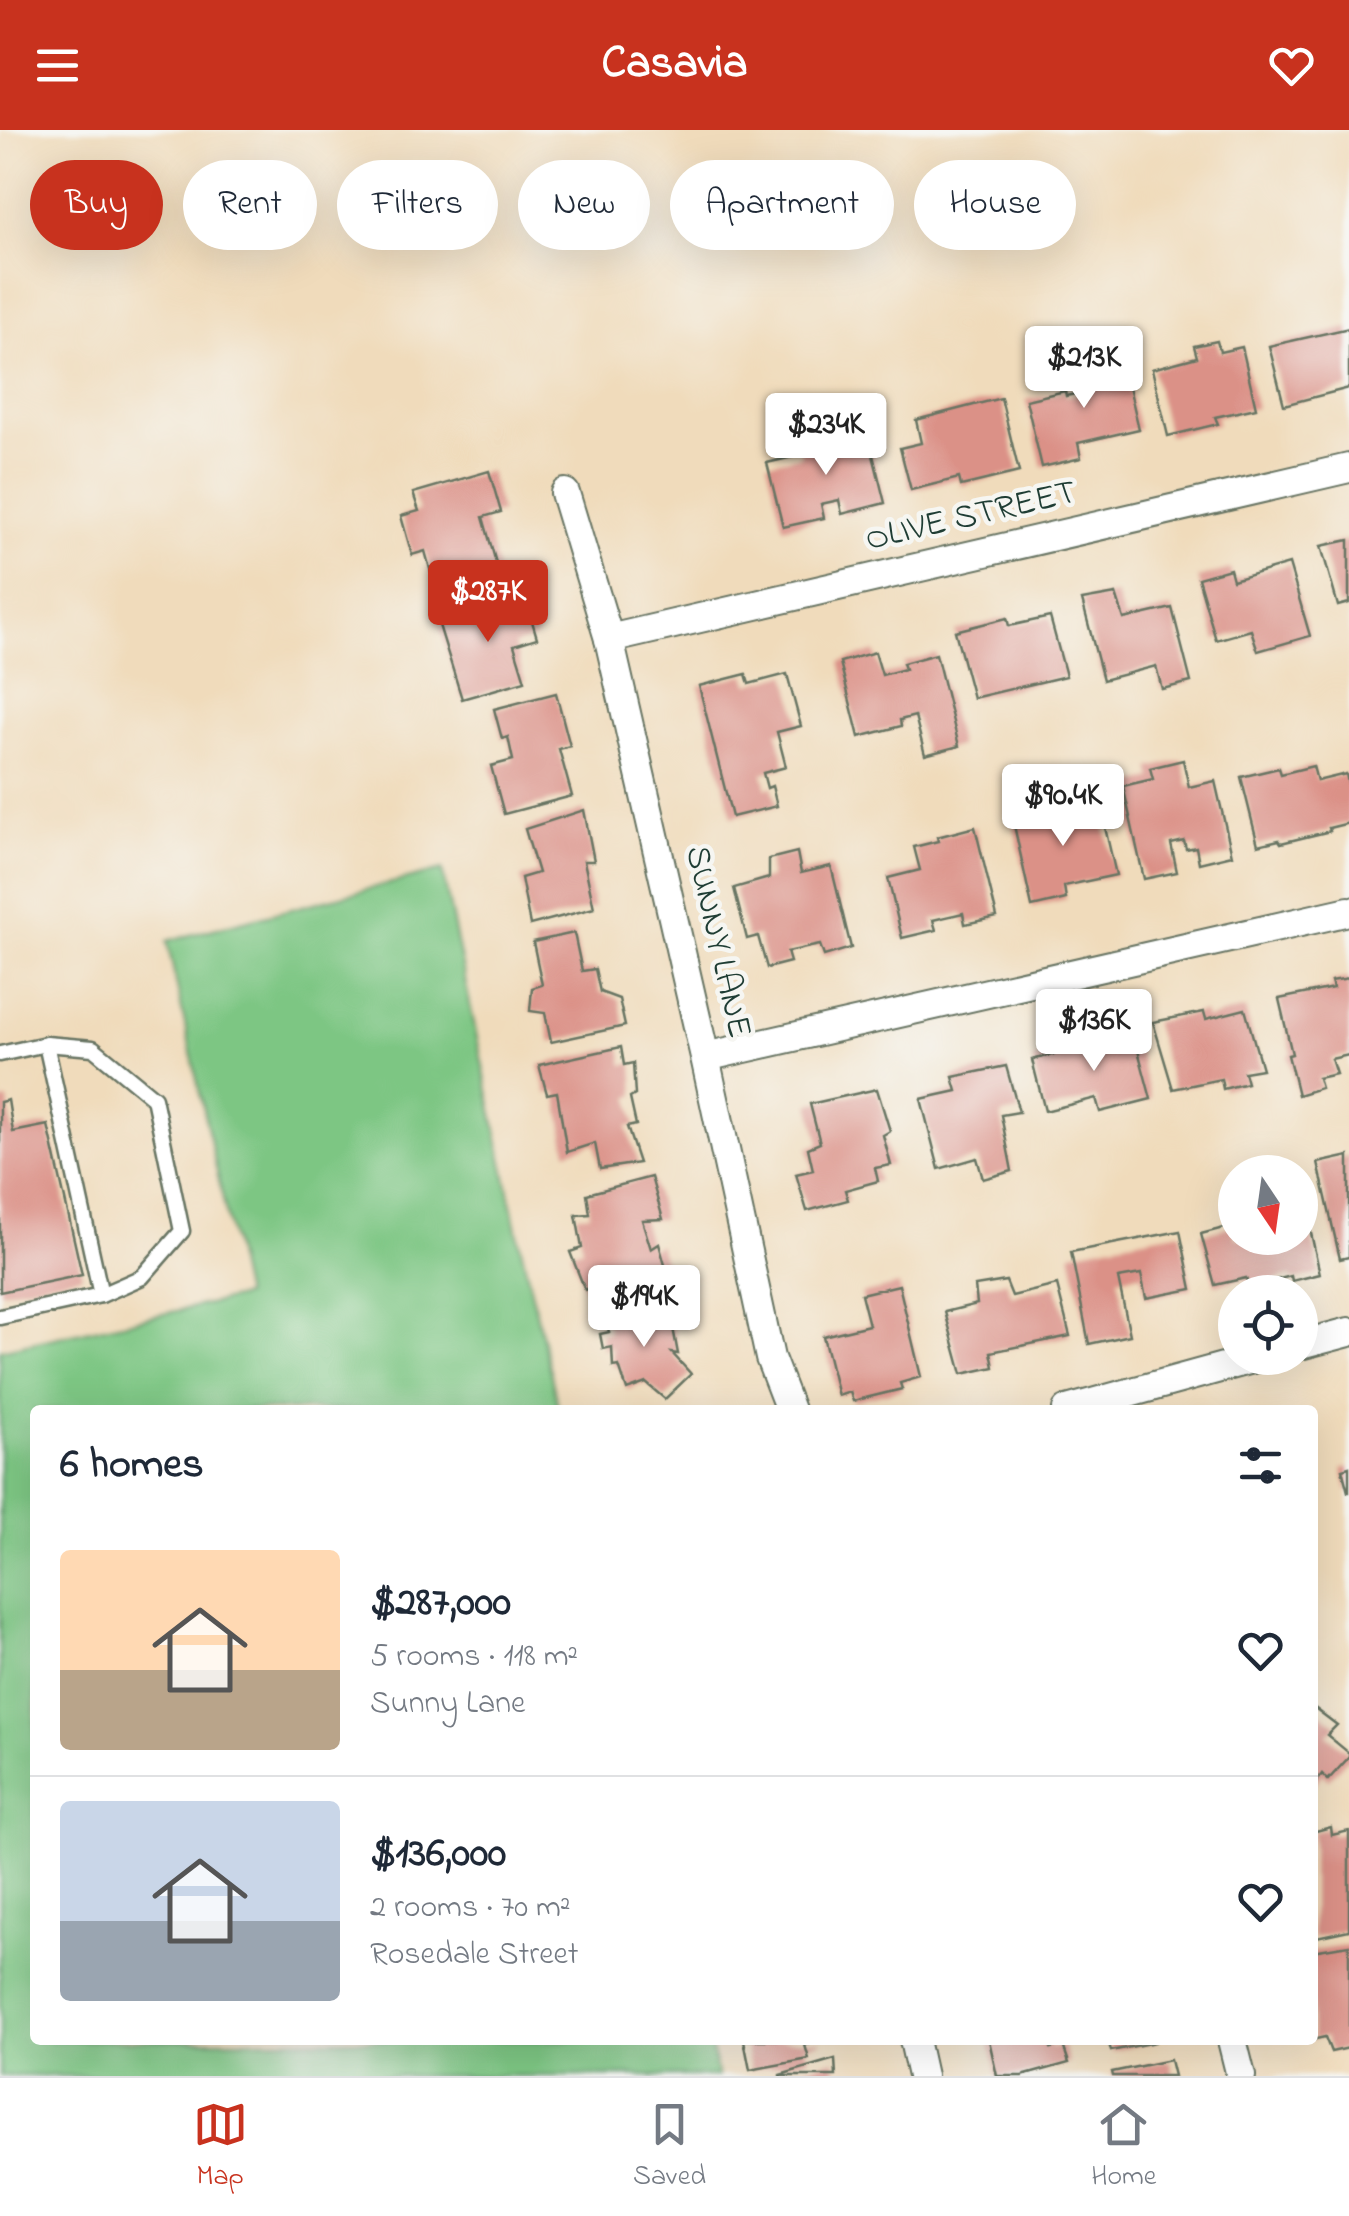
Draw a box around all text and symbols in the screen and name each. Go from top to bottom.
text: Casavia [602,32,747,98]
icon: menu [30,38,85,93]
icon: heart [1264,38,1319,93]
chip: Buy [30,160,163,250]
chip: Rent [183,160,317,250]
chip: Filters [337,160,498,250]
chip: New [518,160,650,250]
chip: Apartment [670,160,894,250]
chip: House [914,160,1076,250]
pin: $213K [1014,326,1154,411]
text: $213K [1047,335,1121,382]
pin: $234K [756,393,896,478]
text: $234K [787,402,865,449]
street label: OLIVE STREET [861,468,1081,566]
pin: $287K [418,560,558,645]
text: $287K [450,569,526,616]
pin: $90.4K [982,764,1144,849]
text: $90.4K [1024,773,1102,820]
street label: SUNNY LANE [670,841,764,1043]
pin: $136K [1024,989,1164,1074]
text: $136K [1058,998,1130,1045]
north arrow [1218,1155,1318,1255]
map controls [1218,1155,1318,1375]
pin: $194K [574,1265,714,1350]
text: $194K [610,1274,678,1321]
button: locate [1218,1275,1318,1375]
text: 6 homes [60,1435,204,1496]
icon: filters [1233,1438,1288,1493]
text: $287,000 [370,1573,511,1634]
icon: home [140,1590,260,1710]
icon: heart [1233,1623,1288,1678]
text: 5 rooms · 118 m² [370,1634,578,1681]
text: Sunny Lane [370,1681,525,1728]
text: $136,000 [370,1824,506,1885]
icon: home [140,1841,260,1961]
icon: heart [1233,1874,1288,1929]
text: 2 rooms · 70 m² [370,1885,570,1932]
text: Rosedale Street [370,1932,579,1979]
tab: Map [193,2097,248,2198]
tab: Saved [633,2097,706,2198]
tab: Home [1091,2097,1156,2198]

